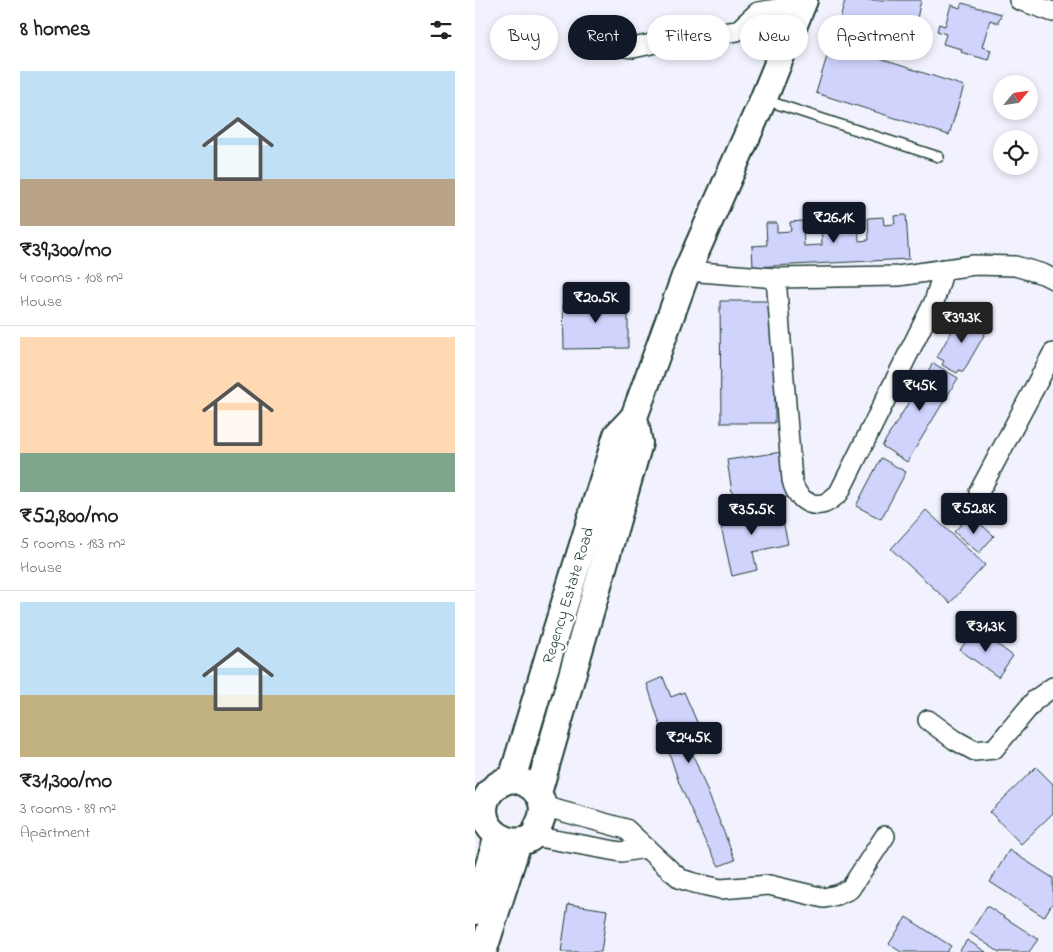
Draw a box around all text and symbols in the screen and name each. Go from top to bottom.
text: 8 homes [20,15,90,45]
chip: Buy [490,15,558,60]
chip: Rent [568,15,637,60]
chip: Filters [647,15,730,60]
chip: New [740,15,808,60]
chip: Apartment [818,15,933,60]
icon: filters [427,16,455,44]
north arrow [993,75,1037,120]
map controls [993,75,1038,175]
icon: home [193,104,283,194]
button: locate [993,130,1038,175]
pin: ₹26.1K [793,202,875,244]
text: ₹26.1K [814,206,854,230]
text: ₹39,300/mo [20,236,112,266]
text: 4 rooms · 108 m² [20,266,123,290]
pin: ₹20.5K [555,282,637,324]
text: ₹20.5K [574,286,618,310]
text: House [20,290,62,314]
pin: ₹39.3K [921,302,1003,344]
text: ₹39.3K [943,306,981,330]
icon: home [193,369,283,459]
pin: ₹45K [890,370,950,412]
text: ₹45K [903,374,937,398]
pin: ₹52.8K [933,492,1015,535]
pin: ₹35.5K [711,494,793,536]
text: ₹52.8K [952,497,996,521]
text: ₹35.5K [729,498,775,522]
text: ₹52,800/mo [20,502,118,532]
street label: Regency Estate Road [537,524,601,667]
text: 5 rooms · 183 m² [20,532,126,556]
text: House [20,556,62,580]
pin: ₹31.3K [945,610,1027,653]
text: ₹31.3K [967,615,1005,639]
icon: home [193,634,283,724]
pin: ₹24.5K [648,722,730,764]
text: ₹24.5K [667,726,711,750]
text: ₹31,300/mo [20,767,112,797]
text: 3 rooms · 89 m² [20,797,116,821]
text: Apartment [20,821,90,845]

